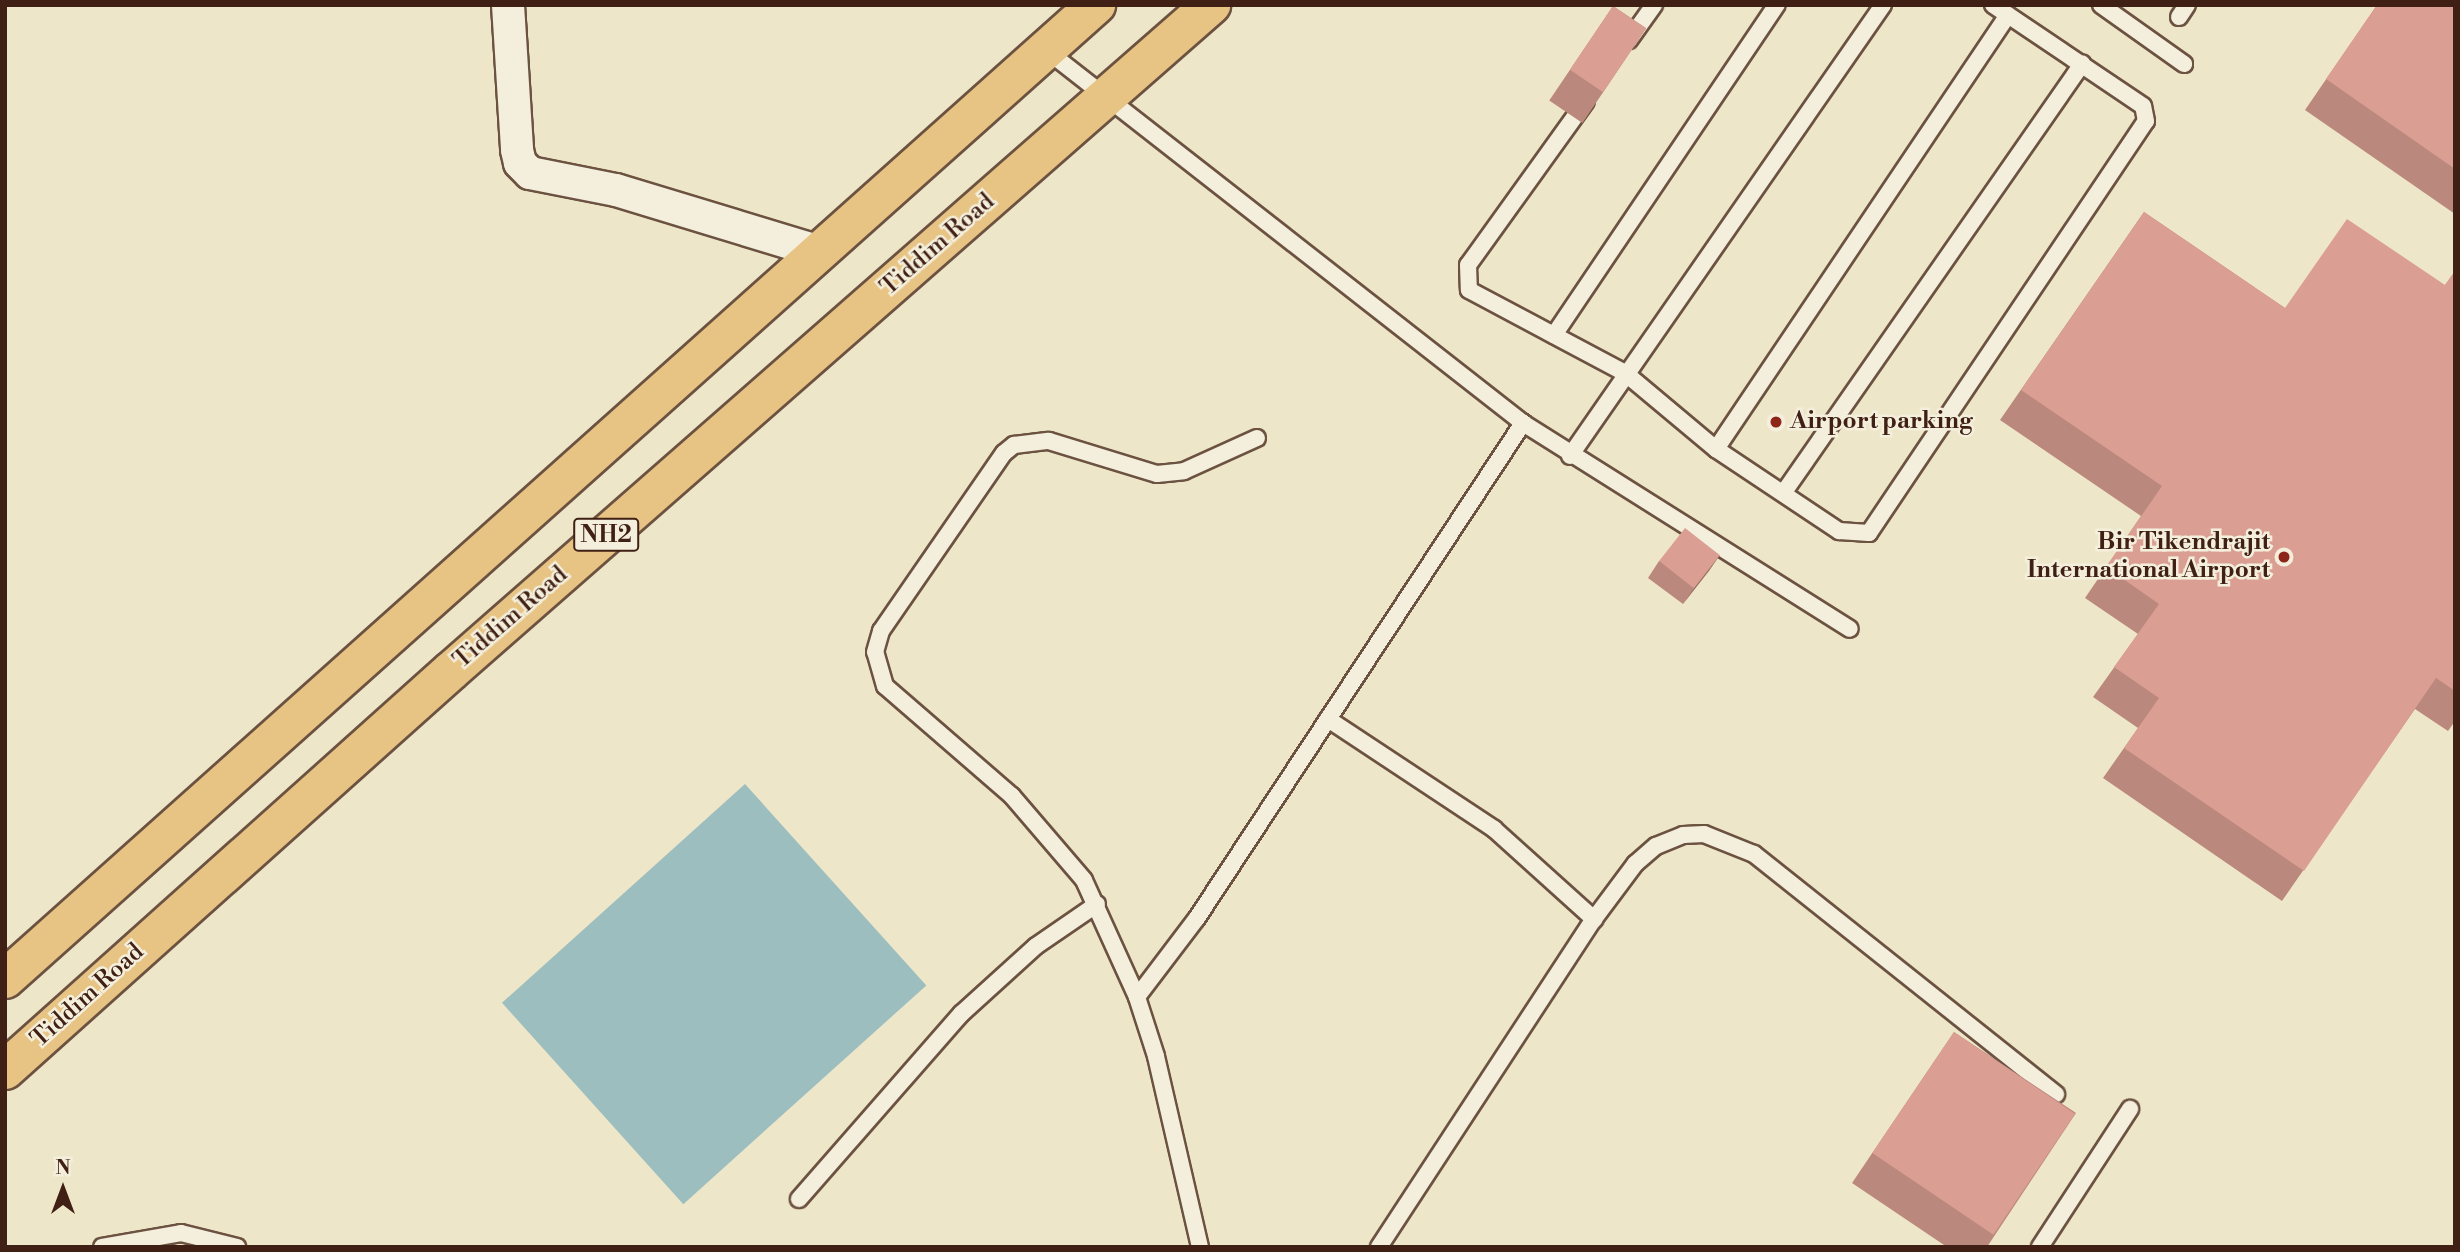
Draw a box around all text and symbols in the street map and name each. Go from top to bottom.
street label: Tiddim Road [875,188,1001,302]
place label: Airport parking [1790,408,1972,436]
marker: Airport parking [1768,414,1784,430]
road number: NH2 [573,516,639,554]
place label: Bir Tikendrajit International Airport [2027,529,2270,585]
marker: Bir Tikendrajit International Airport [2276,549,2292,565]
street label: Tiddim Road [448,561,574,675]
street label: Tiddim Road [26,938,150,1054]
north arrow [28,1154,98,1224]
text: N [55,1156,71,1180]

